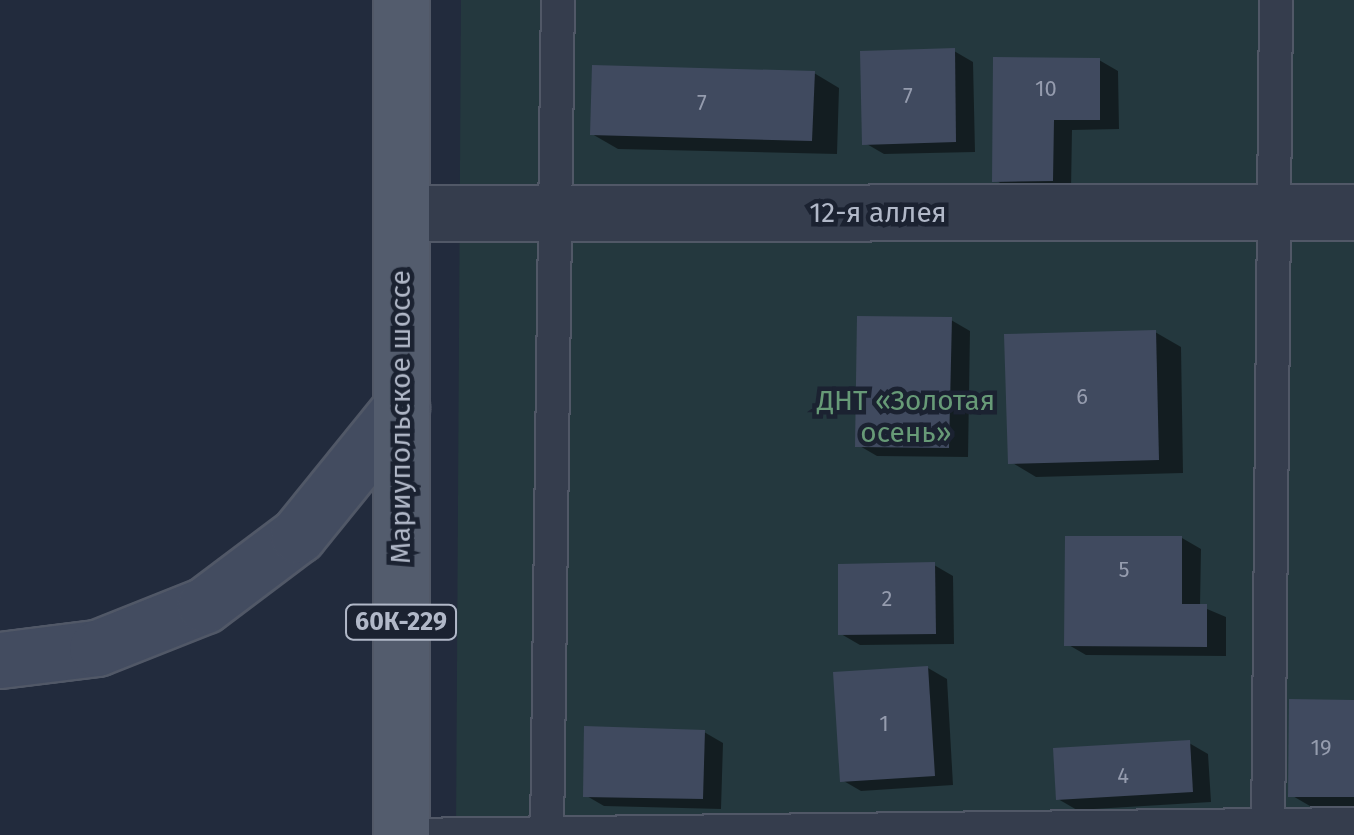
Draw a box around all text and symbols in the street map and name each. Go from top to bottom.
house number: 10 [1035,76,1057,102]
house number: 7 [903,83,913,109]
house number: 7 [697,90,707,116]
street label: 12-я аллея [809,196,947,230]
street label: Мариупольское шоссе [384,270,418,564]
park label: ДНТ «Золотая осень» [817,384,995,450]
house number: 6 [1076,384,1088,410]
house number: 5 [1118,557,1130,583]
house number: 2 [882,586,892,612]
road number: 60К-229 [344,602,458,642]
house number: 1 [879,711,889,737]
house number: 19 [1310,735,1332,761]
house number: 4 [1117,763,1129,789]

